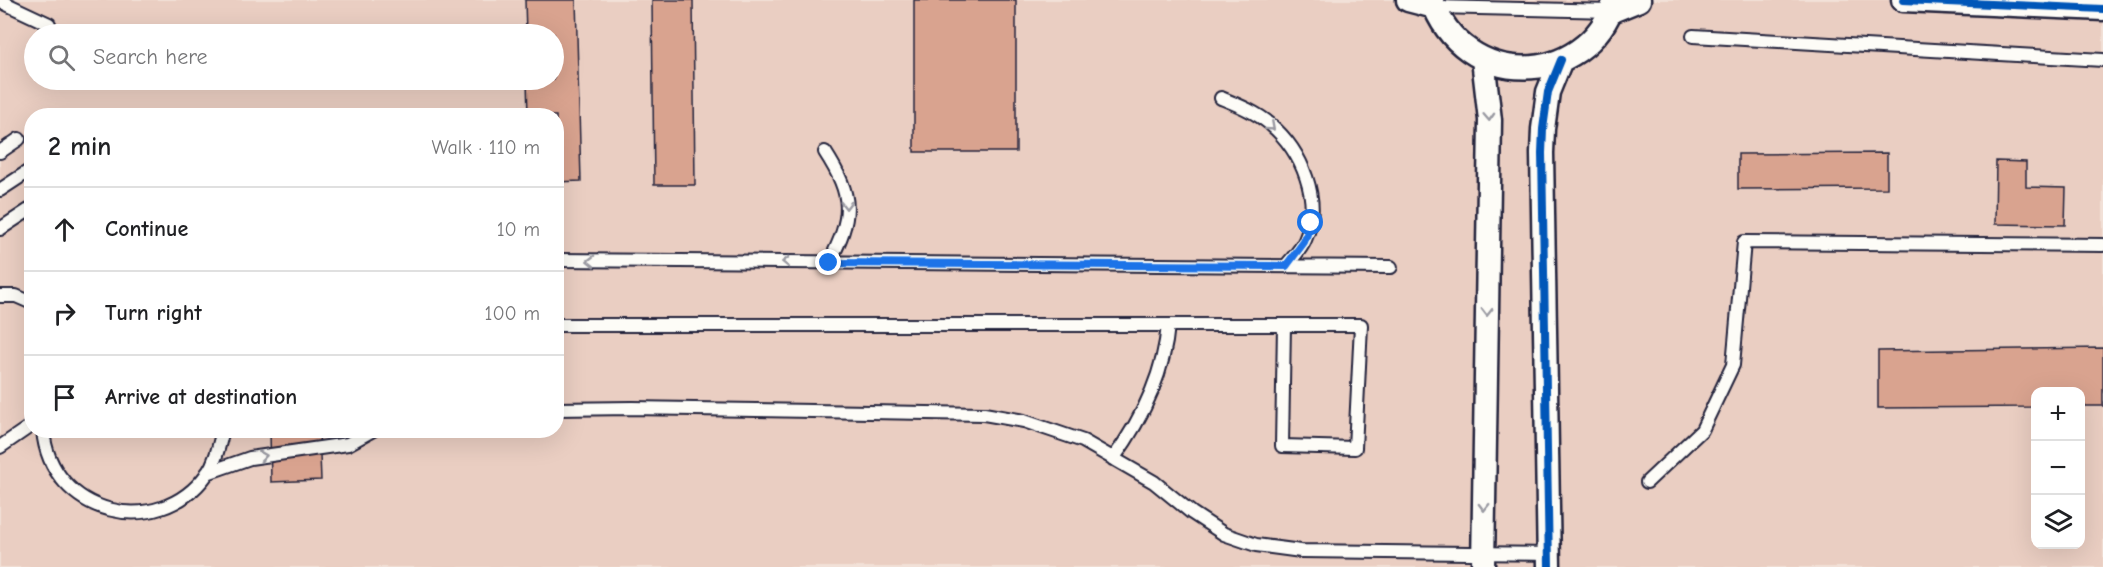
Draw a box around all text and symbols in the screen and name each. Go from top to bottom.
search box [24,24,564,90]
icon: search [45,41,78,74]
text: Search here [93,44,208,70]
one-way arrow [1482,113,1495,122]
one-way arrow [1264,120,1275,131]
text: 2 min [48,132,111,162]
text: Walk · 110 m [432,136,540,159]
one-way arrow [840,200,853,209]
route start [1297,209,1323,235]
icon: ahead [48,213,81,246]
text: Continue [105,216,188,242]
text: 10 m [497,218,540,241]
route end [815,249,841,275]
one-way arrow [587,254,596,267]
one-way arrow [782,256,791,268]
icon: right [48,297,81,330]
text: Turn right [105,300,202,326]
text: 100 m [485,302,540,325]
one-way arrow [1481,308,1493,317]
icon: arrive [48,381,81,414]
text: Arrive at destination [105,384,297,410]
map controls [2031,387,2085,549]
button: + [2031,387,2085,441]
button: − [2031,441,2085,495]
one-way arrow [259,451,268,463]
button: layers [2031,495,2085,549]
one-way arrow [1478,503,1490,512]

